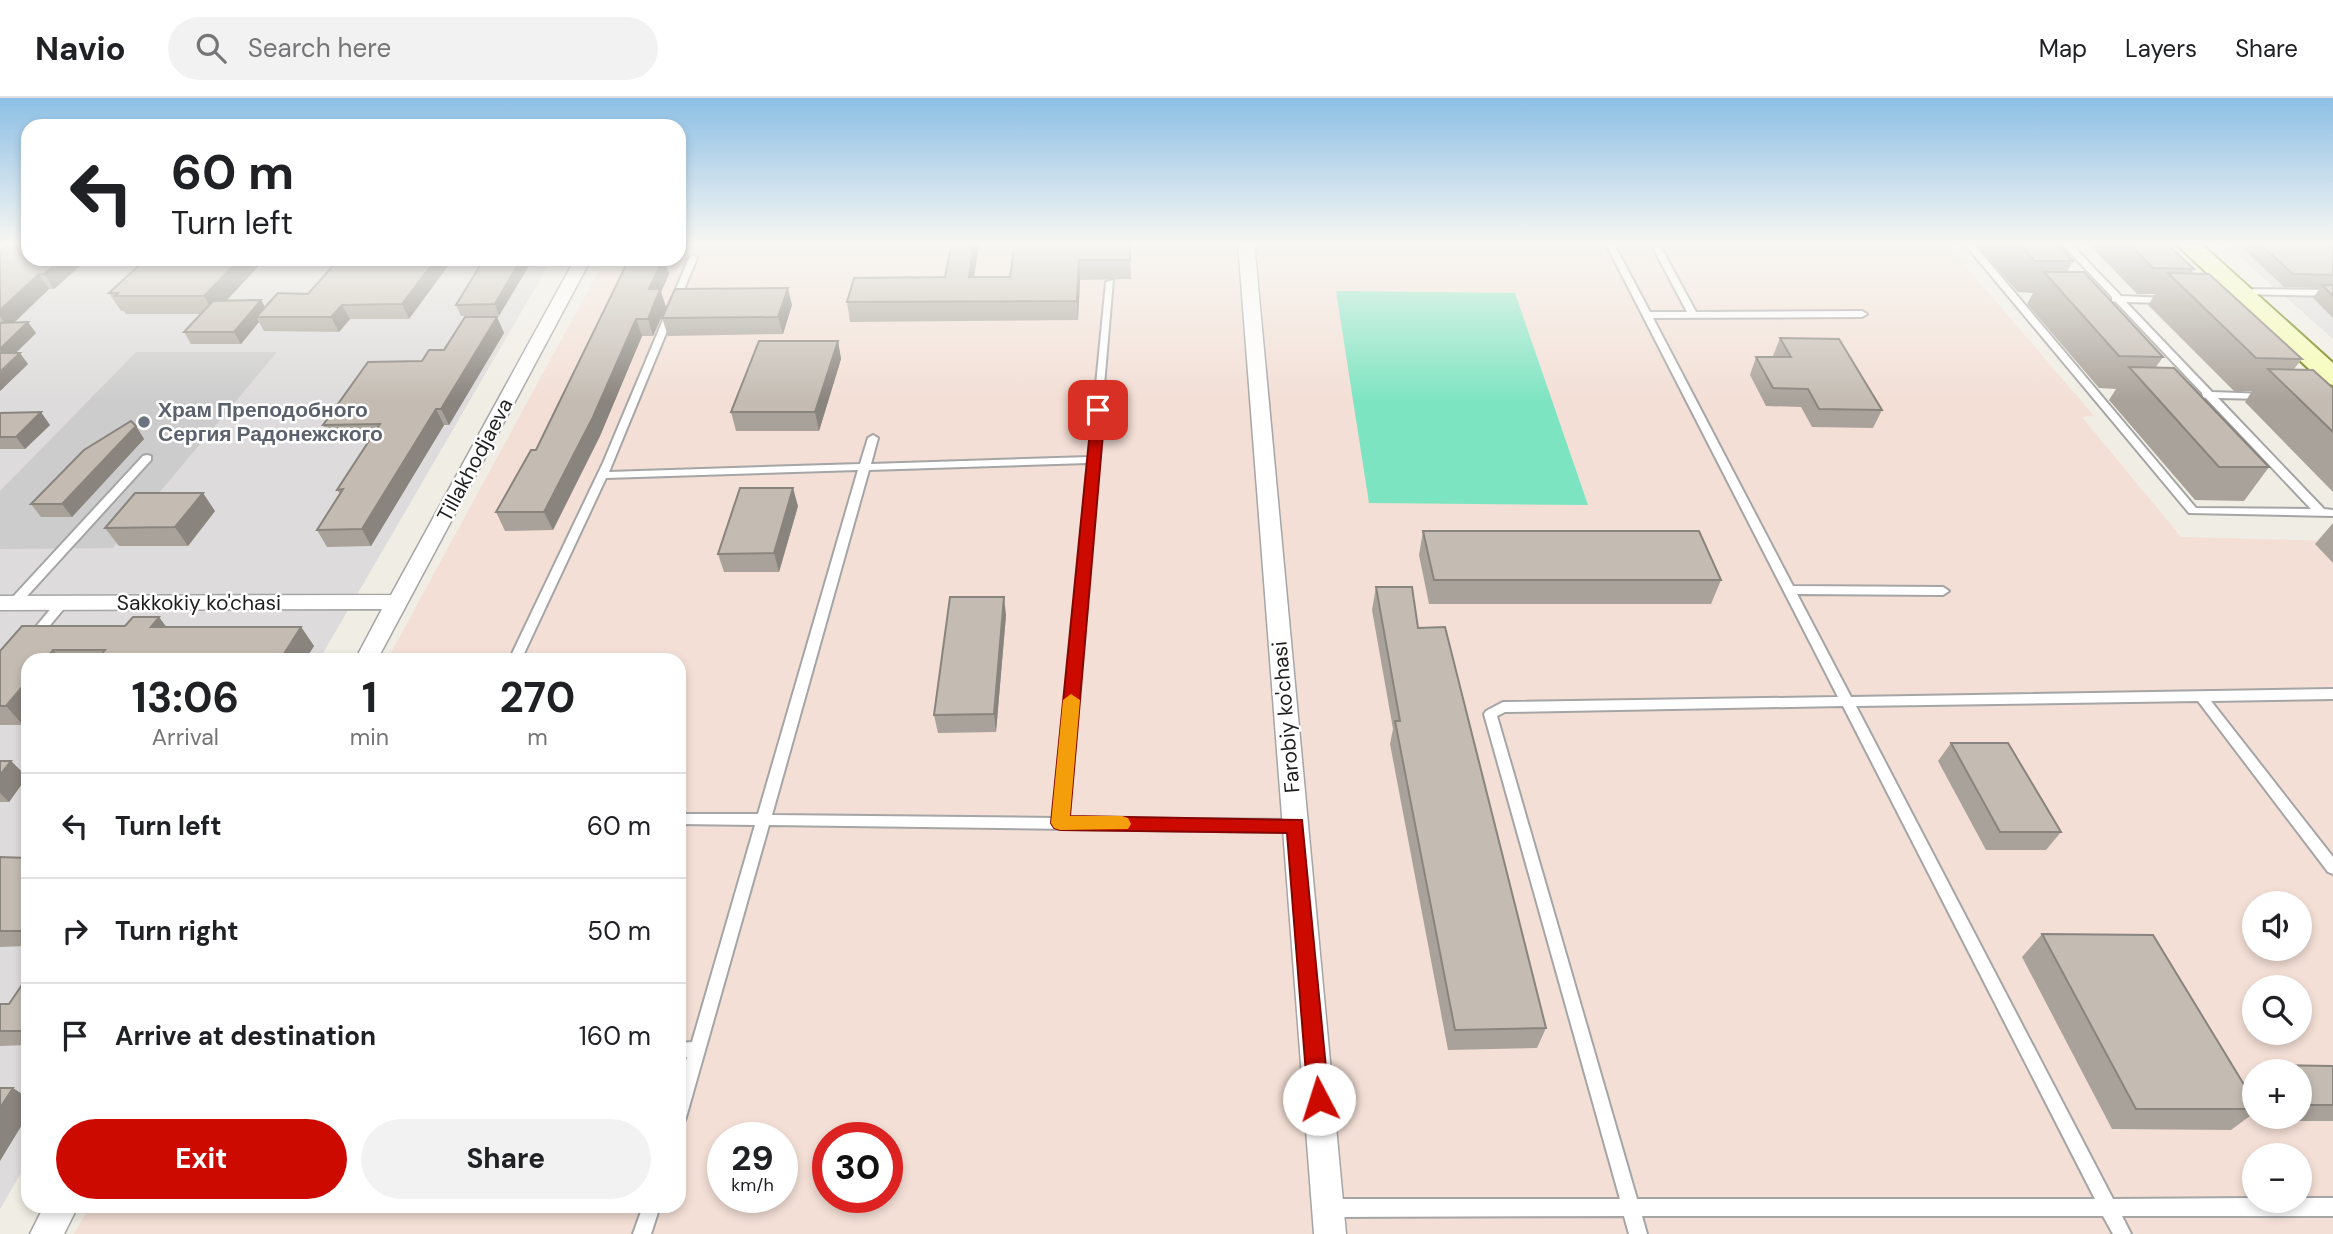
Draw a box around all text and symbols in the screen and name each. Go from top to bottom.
search box [168,17,658,80]
text: Navio [35,27,126,70]
icon: search [192,29,230,67]
text: Search here [248,31,391,65]
text: Map [2039,33,2087,64]
text: Layers [2125,33,2197,64]
text: Share [2235,33,2298,64]
text: 60 m [171,140,294,204]
icon: left [56,147,147,238]
text: Turn left [171,202,293,244]
pin [1068,380,1128,440]
icon: arrive [1079,391,1117,429]
street label: Tillakhodjaeva [431,393,519,527]
place label: Храм Преподобного Сергия Радонежского [158,396,383,448]
marker: Храм Преподобного Сергия Радонежского [136,414,152,430]
street label: Sakkokiy ko'chasi [117,589,281,617]
street label: Farobiy ko'chasi [1265,640,1307,794]
text: 13:06 [132,670,239,725]
text: 1 [362,670,377,725]
text: 270 [500,670,575,725]
text: Arrival [152,722,219,752]
text: min [350,722,389,752]
text: m [527,722,548,752]
icon: left [56,807,94,845]
text: Turn left [115,809,222,843]
text: 60 m [587,809,651,843]
map controls [2242,891,2312,1213]
button: sound [2242,891,2312,961]
icon: right [56,912,94,950]
text: Turn right [115,914,239,948]
text: 50 m [587,914,651,948]
button: search [2242,975,2312,1045]
icon: arrive [56,1017,94,1055]
text: Arrive at destination [115,1019,376,1053]
text: 160 m [579,1019,651,1053]
button: + [2242,1059,2312,1129]
position arrow [1282,1062,1356,1136]
button: Exit [56,1119,347,1199]
button: Share [361,1119,651,1199]
speed limit sign: 30 [812,1122,903,1213]
text: 29 [731,1135,774,1181]
button: − [2242,1143,2312,1213]
text: km/h [731,1173,774,1197]

